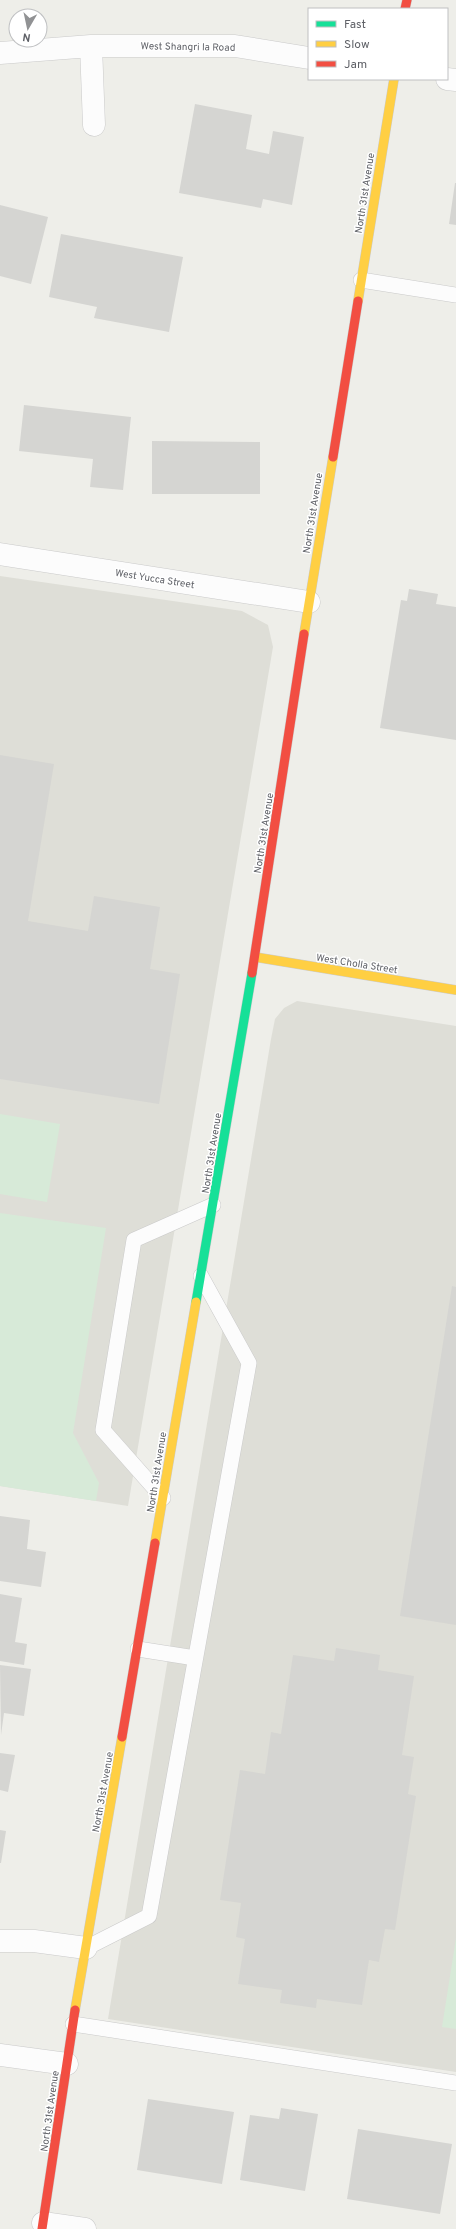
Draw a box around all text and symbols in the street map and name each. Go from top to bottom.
north arrow [8,8,48,48]
legend [308,8,448,80]
text: Fast [344,17,366,33]
text: N [22,29,32,44]
text: Slow [344,37,370,53]
street label: West Shangri la Road [140,40,236,55]
text: Jam [344,57,367,73]
street label: North 31st Avenue [353,152,378,235]
street label: North 31st Avenue [301,472,326,555]
street label: West Yucca Street [114,567,196,592]
street label: North 31st Avenue [252,792,277,875]
street label: West Cholla Street [315,952,399,977]
street label: North 31st Avenue [200,1112,225,1195]
street label: North 31st Avenue [145,1431,170,1514]
street label: North 31st Avenue [90,1751,117,1834]
street label: North 31st Avenue [38,2070,63,2152]

